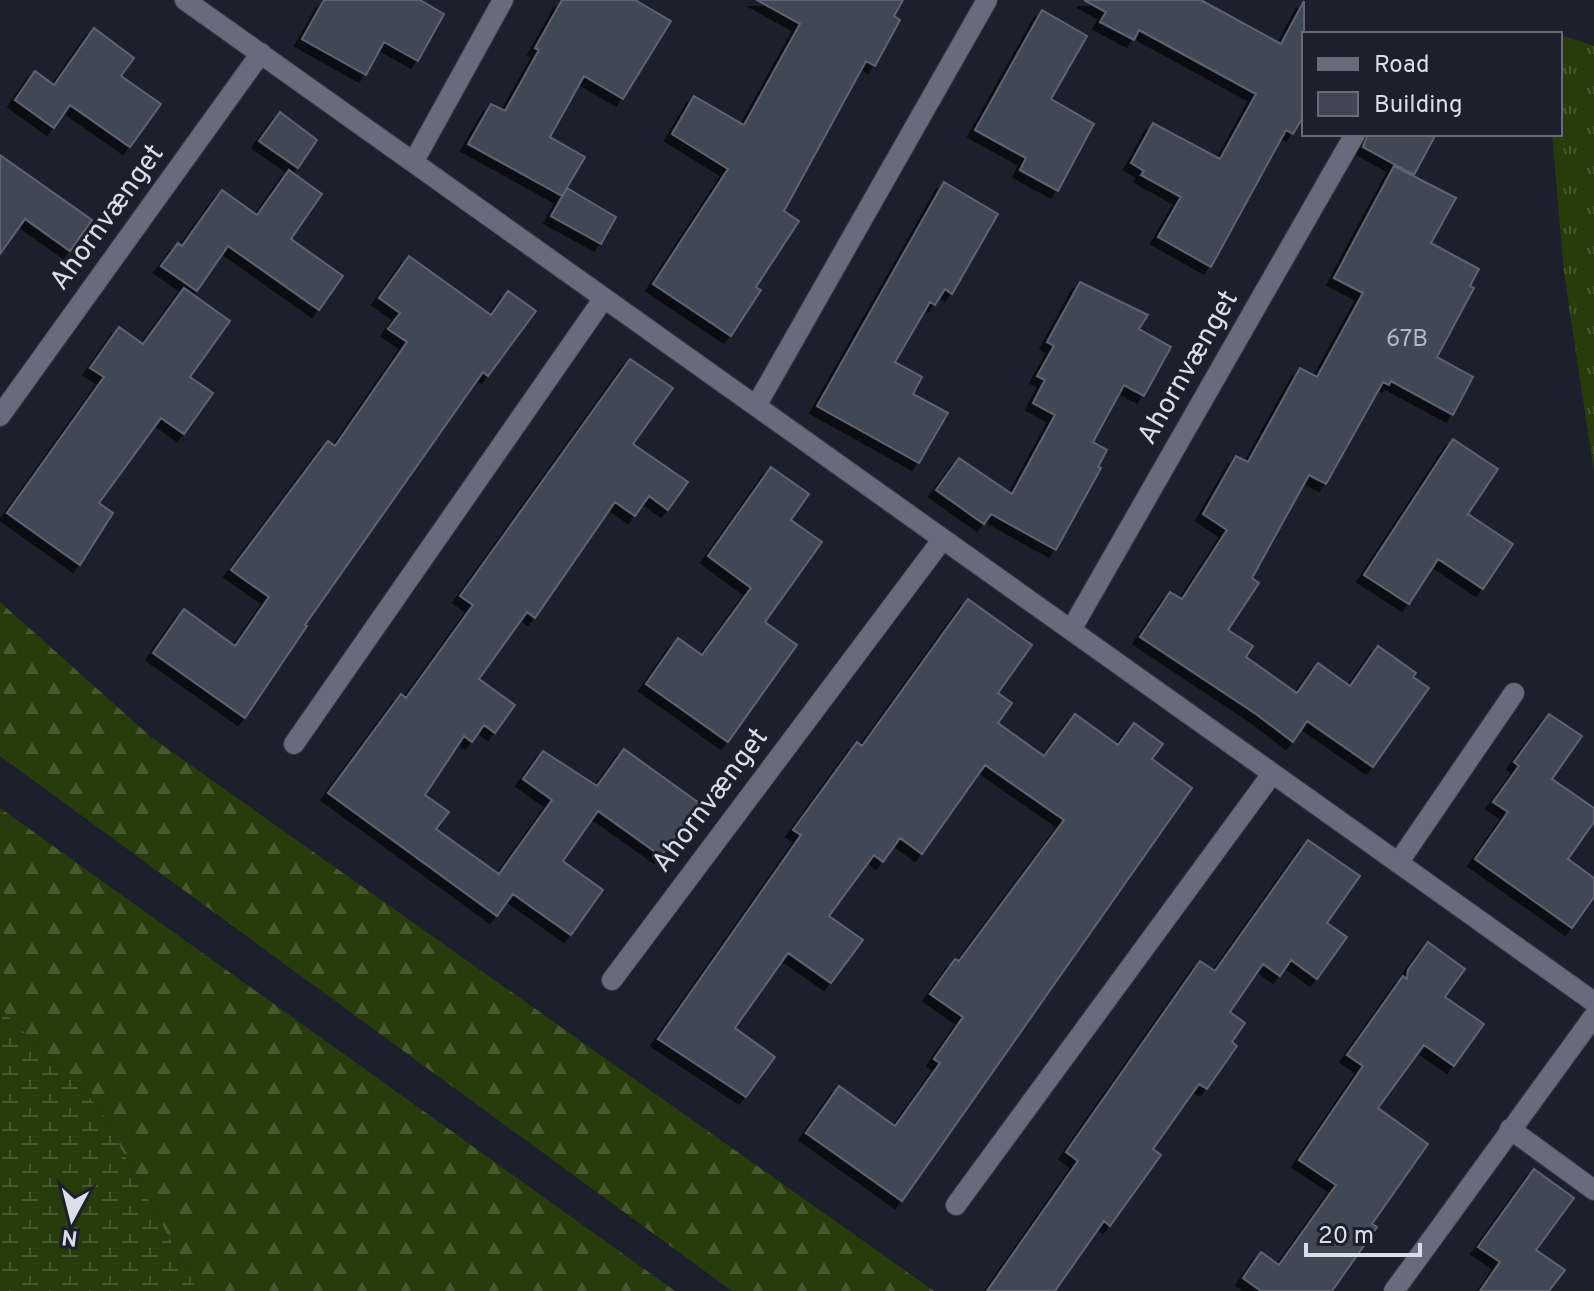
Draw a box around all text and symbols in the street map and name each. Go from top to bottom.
legend [1302,32,1562,136]
text: Road [1374,51,1430,81]
text: Building [1374,91,1463,121]
street label: Ahornvænget [43,138,173,298]
street label: Ahornvænget [1130,284,1248,452]
house number: 67B [1386,325,1428,355]
street label: Ahornvænget [645,721,777,881]
north arrow [32,1179,112,1259]
scale bar [1306,1207,1420,1257]
text: N [60,1222,79,1251]
text: 20 m [1318,1222,1374,1252]

